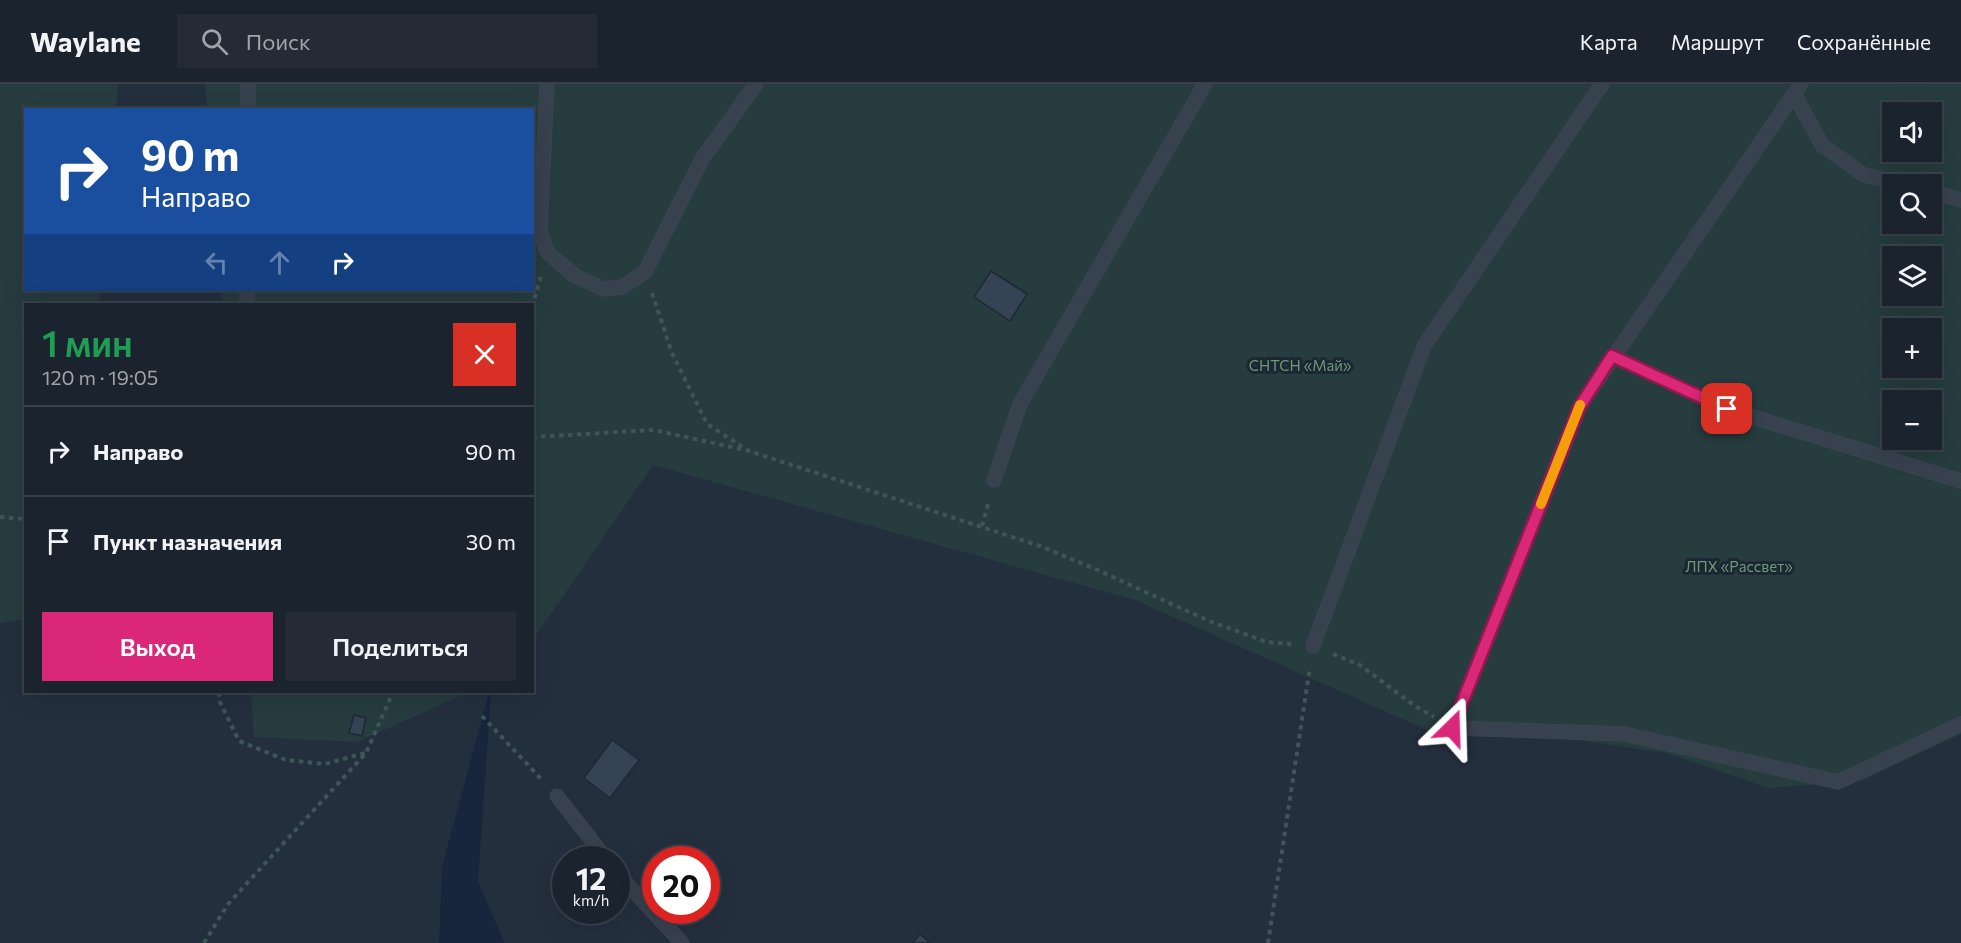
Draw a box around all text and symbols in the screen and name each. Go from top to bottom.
search box [177,14,597,68]
text: Waylane [30,24,141,58]
icon: search [198,25,231,58]
text: Поиск [246,28,311,55]
text: Карта [1580,29,1638,54]
text: Маршрут [1671,29,1764,54]
text: Сохранённые [1797,29,1931,54]
map controls [1882,102,1942,450]
button: sound [1882,102,1942,162]
text: 90 m [141,128,240,180]
icon: right [42,132,120,210]
button: search [1882,174,1942,234]
text: Направо [141,180,251,213]
icon: left [200,246,233,279]
icon: ahead [263,246,296,279]
icon: right [326,246,359,279]
button: layers [1882,246,1942,306]
button: + [1882,318,1942,378]
text: 1 мин [42,320,133,364]
button: close [453,323,516,386]
park label: СНТСН «Май» [1249,356,1352,374]
text: 120 m · 19:05 [42,365,158,389]
pin [1701,383,1752,434]
button: − [1882,390,1942,450]
icon: arrive [1710,392,1743,425]
icon: right [42,435,75,468]
text: Направо [93,438,183,465]
text: 90 m [465,438,516,465]
icon: arrive [42,525,75,558]
text: Пункт назначения [93,528,282,555]
text: 30 m [466,528,516,555]
park label: ЛПХ «Рассвет» [1685,557,1793,575]
button: Выход [42,612,273,681]
button: Поделиться [285,612,516,681]
position arrow [1420,696,1484,760]
speed limit sign: 20 [642,846,720,924]
text: 12 [576,859,606,896]
text: km/h [573,891,609,909]

